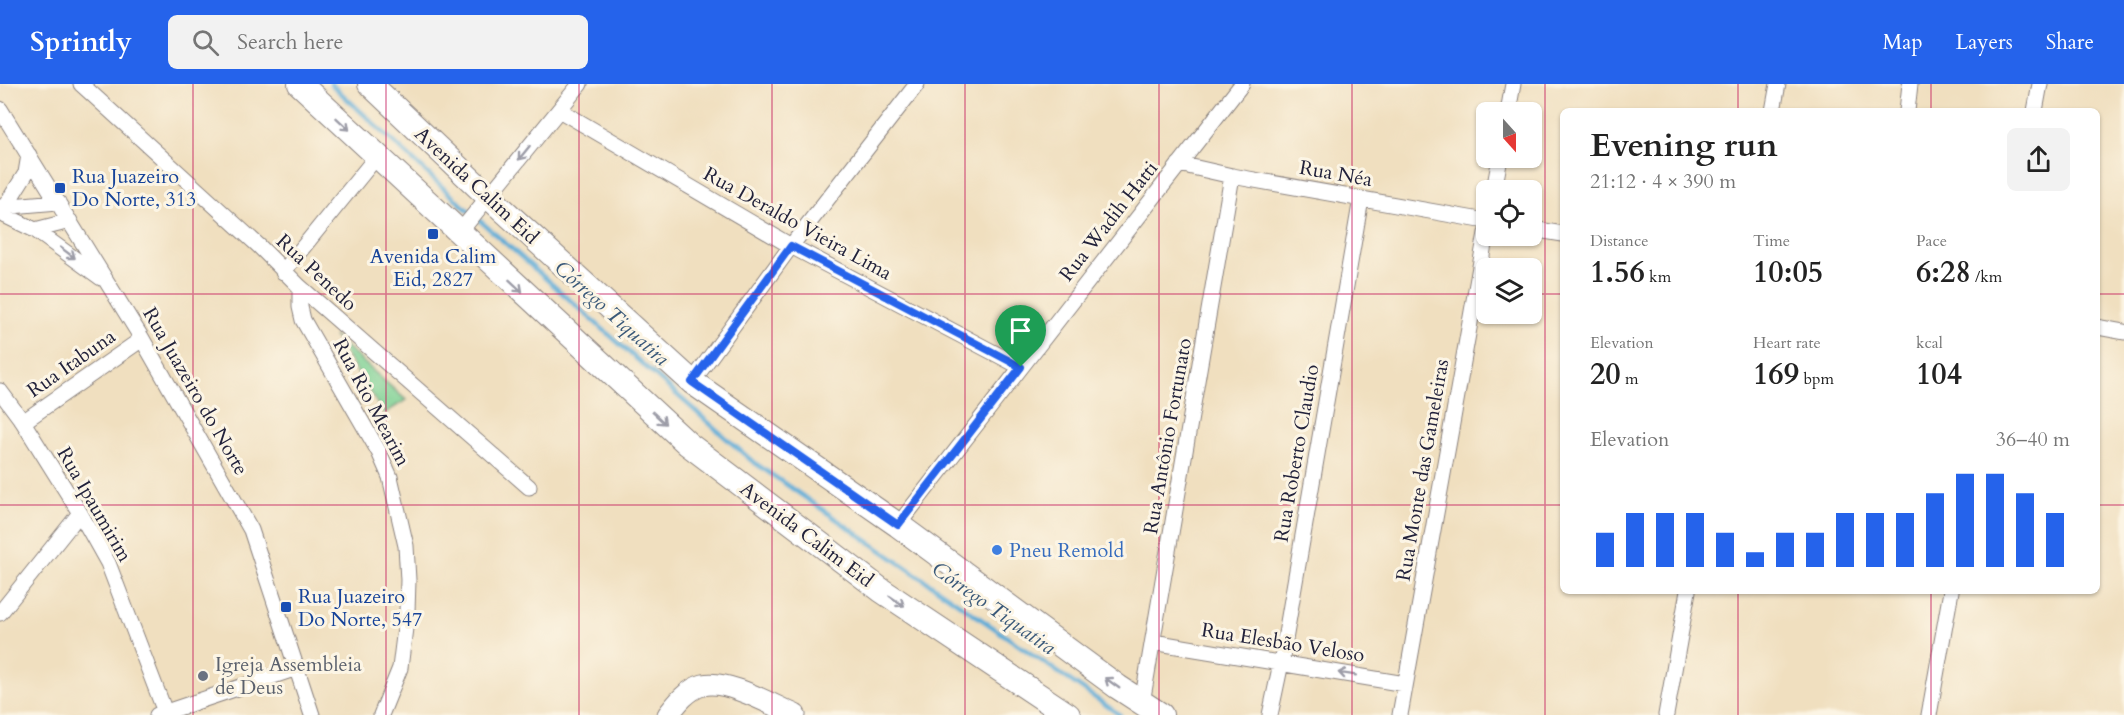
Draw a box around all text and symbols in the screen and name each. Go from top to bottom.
search box [168,15,588,69]
text: Sprintly [30,23,132,61]
icon: search [189,26,222,59]
text: Search here [237,27,344,57]
text: Map [1883,28,1923,57]
text: Layers [1956,28,2013,57]
text: Share [2046,28,2094,57]
north arrow [1476,102,1542,168]
map controls [1476,102,1542,324]
one-way arrow [335,117,350,131]
street label: Avenida Calim Eid [409,121,545,250]
text: Evening run [1590,123,1778,168]
button: share [2007,128,2070,191]
one-way arrow [518,145,531,161]
street label: Rua Néa [1297,154,1375,193]
street label: Rua Wadih Hatti [1053,155,1164,287]
street label: Rua Deraldo Vieira Lima [699,160,897,287]
place label: Rua Juazeiro Do Norte, 313 [72,163,196,213]
text: 21:12 · 4 × 390 m [1590,168,1736,195]
button: locate [1476,180,1542,246]
marker: Rua Juazeiro Do Norte, 313 [53,181,67,195]
marker: Avenida Calim Eid, 2827 [426,227,440,241]
street label: Rua Penedo [270,228,363,317]
text: Distance [1590,230,1648,252]
text: Time [1753,230,1790,252]
text: Pace [1916,230,1947,252]
place label: Avenida Calim Eid, 2827 [370,243,496,293]
one-way arrow [60,247,76,260]
text: 1.56 [1590,252,1645,293]
text: 10:05 [1753,252,1823,293]
text: 6:28 [1916,252,1971,293]
water label: Córrego Tiquatira [548,254,675,373]
button: layers [1476,258,1542,324]
text: km [1645,266,1671,288]
text: /km [1971,266,2002,288]
one-way arrow [508,278,523,292]
street label: Rua Juazeiro do Norte [136,302,255,480]
pin [995,305,1046,367]
icon: arrive [1004,314,1037,347]
street label: Rua Itabuna [22,323,121,404]
text: Elevation [1590,332,1654,354]
text: Heart rate [1753,332,1821,354]
text: kcal [1916,332,1943,354]
street label: Rua Rio Mearim [327,334,417,471]
street label: Rua Antônio Fortunato [1137,336,1198,536]
text: 20 [1590,354,1621,395]
text: 169 [1753,354,1799,395]
text: 104 [1916,354,1962,395]
street label: Rua Monte das Gameleiras [1390,357,1455,583]
street label: Rua Roberto Claudio [1268,362,1325,544]
text: m [1621,368,1639,390]
text: bpm [1799,368,1834,390]
one-way arrow [652,411,667,425]
text: Elevation [1590,426,1669,453]
text: 36–40 m [1996,426,2070,453]
street label: Rua Ipaumirim [51,442,138,567]
street label: Avenida Calim Eid [734,475,879,594]
place label: Pneu Remold [1009,537,1124,564]
marker: Pneu Remold [990,543,1004,557]
water label: Córrego Tiquatira [926,555,1062,662]
place label: Rua Juazeiro Do Norte, 547 [298,583,422,633]
one-way arrow [888,595,905,607]
marker: Rua Juazeiro Do Norte, 547 [279,600,293,614]
street label: Rua Elesbão Veloso [1199,616,1367,669]
place label: Igreja Assembleia de Deus [215,651,362,701]
one-way arrow [1338,668,1358,679]
marker: Igreja Assembleia de Deus [196,669,210,683]
one-way arrow [1105,677,1121,689]

